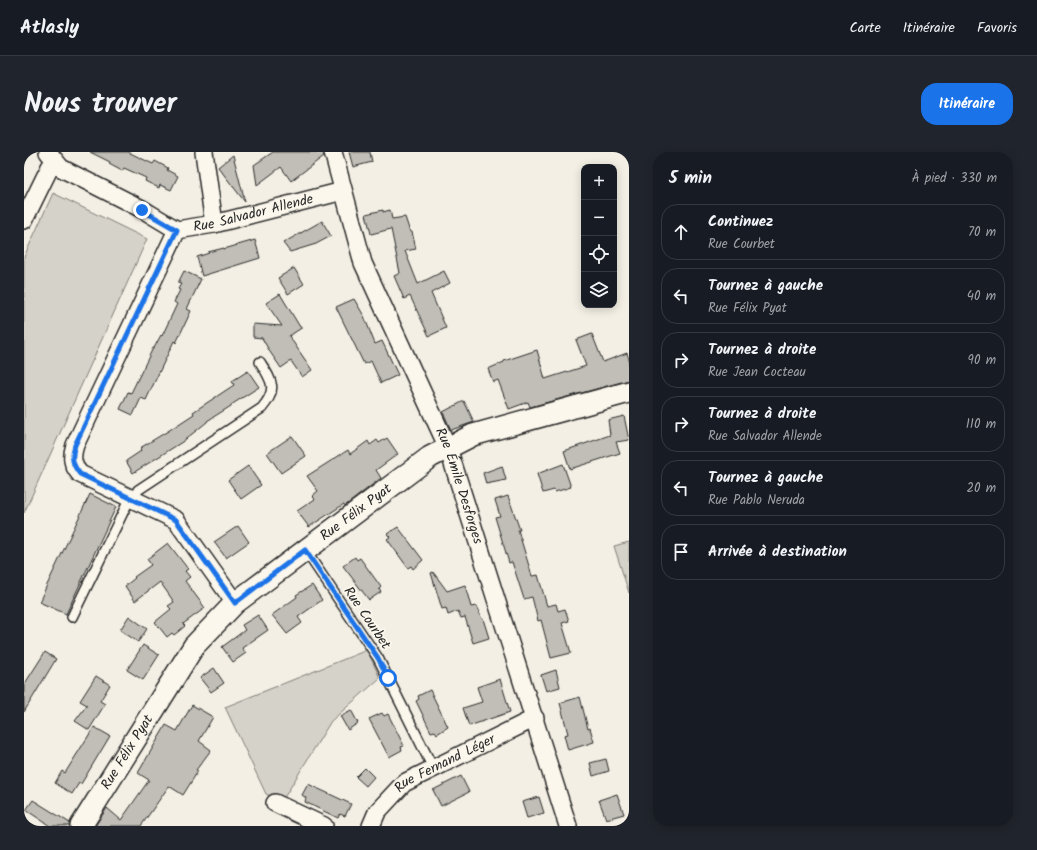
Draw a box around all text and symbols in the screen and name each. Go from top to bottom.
text: Atlasly [20,13,79,43]
text: Carte [849,17,881,39]
text: Itinéraire [903,17,955,39]
text: Favoris [977,17,1017,39]
text: Nous trouver [24,82,177,127]
button: Itinéraire [921,83,1013,125]
map controls [581,164,617,308]
button: + [581,164,617,200]
text: 5 min [669,165,712,192]
text: À pied · 330 m [912,168,997,189]
street label: Rue Salvador Allende [192,188,316,238]
button: − [581,200,617,236]
route end [133,201,151,219]
text: Continuez [708,210,773,234]
icon: ahead [670,221,692,243]
text: 70 m [968,222,996,243]
text: Rue Courbet [708,234,775,255]
button: locate [581,236,617,272]
button: layers [581,272,617,308]
text: Tournez à gauche [708,274,823,298]
icon: left [670,285,692,307]
text: 40 m [967,286,996,307]
text: Rue Félix Pyat [708,298,787,319]
text: Tournez à droite [708,338,816,362]
icon: right [670,349,692,371]
text: 90 m [968,350,996,371]
text: Rue Jean Cocteau [708,362,806,383]
text: Tournez à droite [708,402,816,426]
icon: right [670,413,692,435]
text: 110 m [966,414,996,435]
street label: Rue Émile Desforges [429,424,489,547]
text: Rue Salvador Allende [708,426,822,447]
text: Tournez à gauche [708,466,823,490]
icon: left [670,477,692,499]
street label: Rue Félix Pyat [315,478,397,547]
text: 20 m [966,478,996,499]
text: Rue Pablo Neruda [708,490,805,511]
text: Arrivée à destination [708,540,847,564]
icon: arrive [670,541,692,563]
street label: Rue Courbet [338,582,397,654]
route start [379,669,397,687]
street label: Rue Félix Pyat [95,710,159,794]
street label: Rue Fernand Léger [389,728,500,798]

